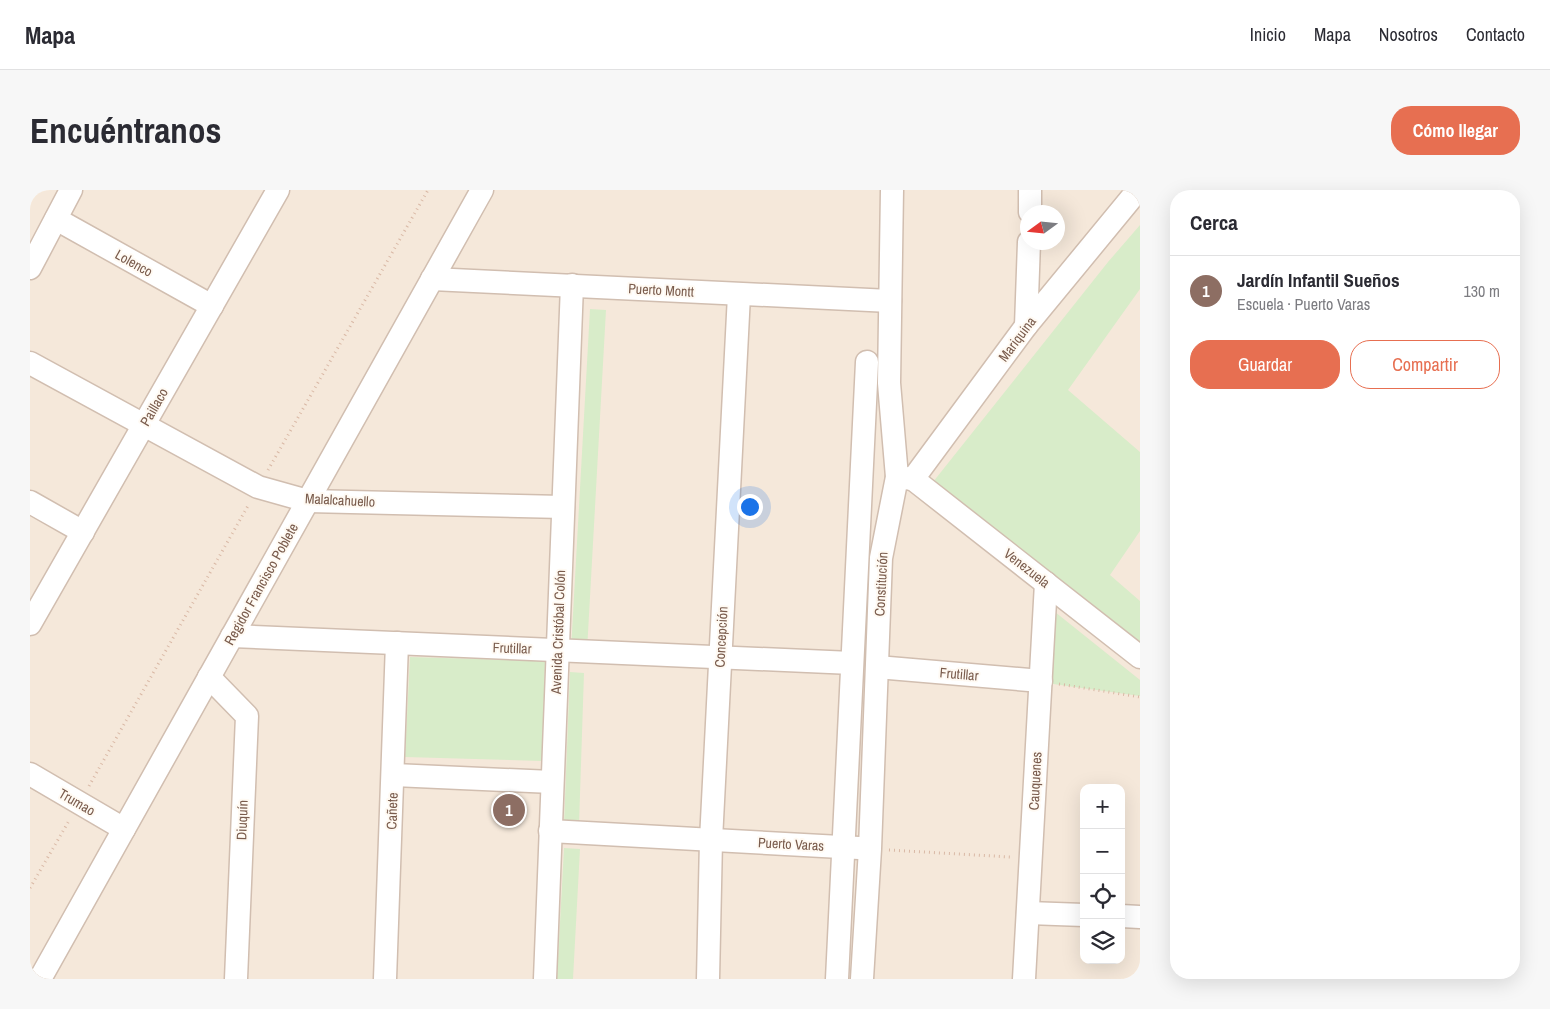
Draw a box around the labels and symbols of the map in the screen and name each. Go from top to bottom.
north arrow [1020,205,1065,250]
street label: Lolenco [112,245,156,281]
street label: Puerto Montt [628,279,694,301]
street label: Mariquina [994,312,1040,365]
street label: Paillaco [136,385,172,429]
street label: Malalcahuello [304,489,376,511]
your location [737,494,763,520]
street label: Regidor Francisco Poblete [220,520,302,648]
street label: Venezuela [1000,544,1054,592]
street label: Constitución [870,551,892,617]
street label: Avenida Cristóbal Colón [547,570,569,695]
street label: Concepción [710,606,732,668]
street label: Frutillar [492,638,532,658]
street label: Frutillar [939,663,979,685]
street label: Cauquenes [1024,751,1046,811]
street label: Trumao [56,784,98,820]
pin: 1 [493,791,525,829]
street label: Cañete [382,792,402,830]
street label: Diuquín [232,800,252,840]
street label: Puerto Varas [757,833,825,855]

